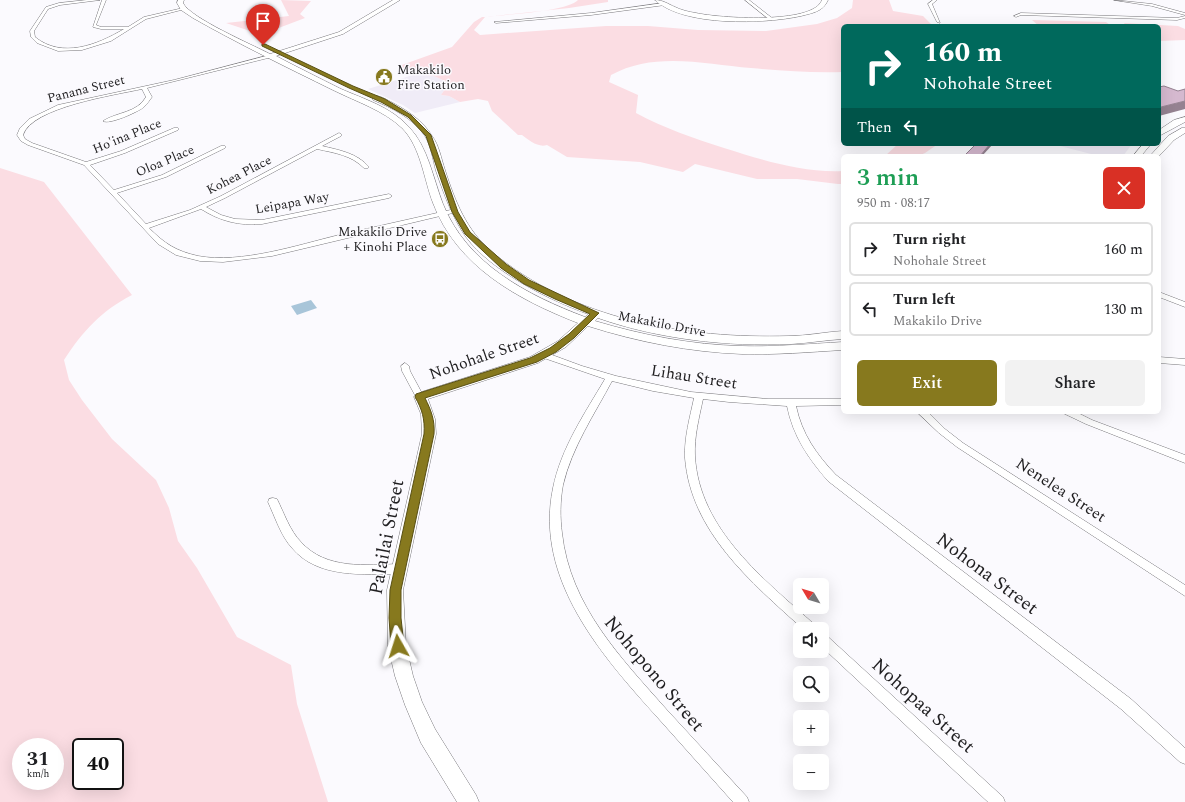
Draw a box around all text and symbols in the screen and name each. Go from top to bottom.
pin [246,4,280,45]
icon: arrive [252,10,274,32]
text: 160 m [923,31,1002,74]
icon: right [857,40,909,92]
place label: Makakilo Fire Station [397,60,465,95]
public building icon: Makakilo Fire Station [374,67,394,87]
street label: Panana Street [45,70,127,108]
text: Nohohale Street [923,70,1052,97]
street label: Ho'ina Place [89,113,165,159]
text: Then [857,116,892,139]
icon: left [900,116,922,138]
street label: Oloa Place [133,140,197,182]
street label: Kohea Place [203,150,275,200]
text: 3 min [857,160,919,196]
button: close [1103,167,1145,209]
street label: Leipapa Way [254,187,331,219]
text: 950 m · 08:17 [857,193,930,213]
place label: Makakilo Drive + Kinohi Place [338,222,427,257]
text: Turn right [893,228,966,251]
bus stop icon: Makakilo Drive + Kinohi Place [430,229,450,249]
icon: right [859,238,881,260]
text: 160 m [1104,238,1143,261]
text: Nohohale Street [893,251,986,271]
text: Turn left [893,288,955,311]
icon: left [859,298,881,320]
text: 130 m [1104,298,1143,321]
street label: Makakilo Drive [616,306,708,342]
text: Makakilo Drive [893,311,982,331]
street label: Nohohale Street [426,326,542,386]
street label: Lihau Street [649,358,739,396]
button: Exit [857,360,997,406]
button: Share [1005,360,1145,406]
street label: Nenelea Street [1011,452,1111,529]
street label: Palailai Street [362,476,412,597]
street label: Nohona Street [930,526,1045,622]
north arrow [793,578,829,614]
map controls [793,578,829,790]
street label: Nohopono Street [597,610,712,739]
button: sound [793,622,829,658]
position arrow [377,625,419,667]
street label: Nohopaa Street [865,651,982,761]
button: search [793,666,829,702]
button: + [793,710,829,746]
speed limit sign: 40 [72,738,124,790]
text: 31 [27,744,49,774]
button: − [793,754,829,790]
text: km/h [27,766,49,782]

